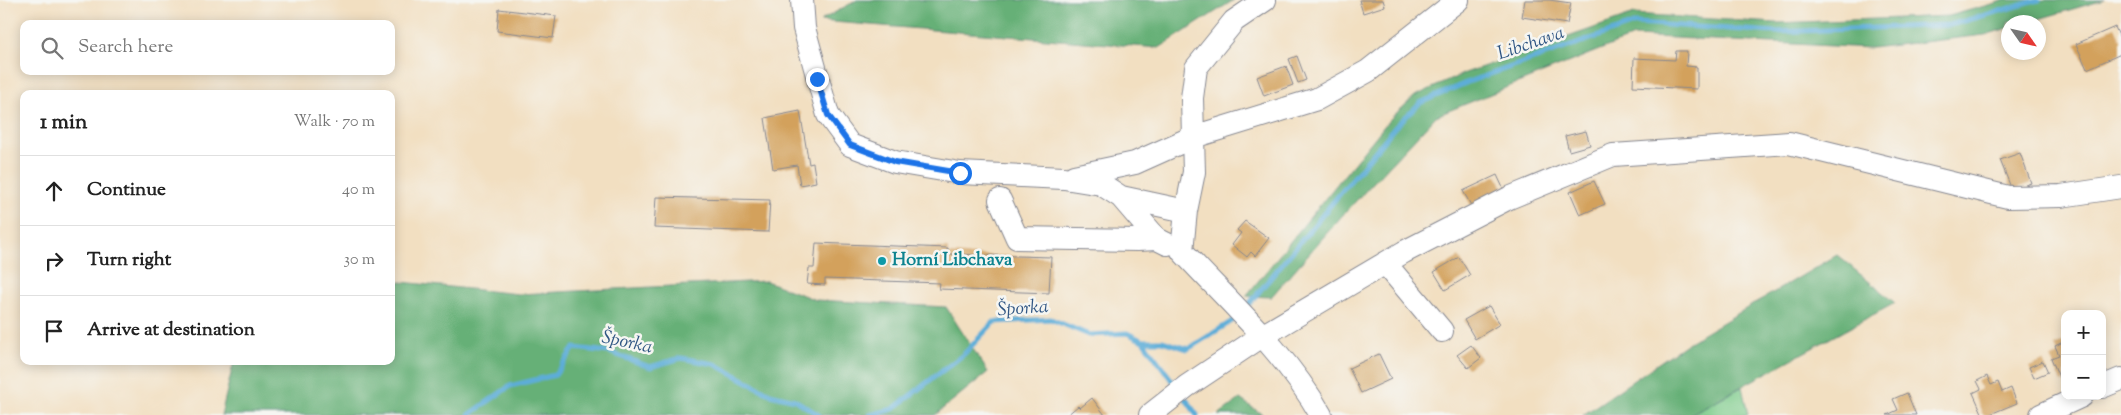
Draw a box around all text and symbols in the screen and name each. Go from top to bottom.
north arrow [2001,15,2046,60]
search box [20,20,395,75]
water label: Libchava [1494,20,1568,68]
icon: search [38,34,66,62]
text: Search here [78,34,173,61]
route end [806,68,829,91]
text: 1 min [40,108,87,138]
text: Walk · 70 m [294,111,375,134]
route start [949,162,972,185]
icon: ahead [40,177,68,205]
text: Continue [87,177,166,204]
text: 40 m [342,179,375,202]
icon: right [40,247,68,275]
text: Turn right [87,247,171,274]
place label: Horní Libchava [892,248,1013,274]
text: 30 m [344,249,375,272]
marker: Horní Libchava [876,255,888,267]
water label: Šporka [997,294,1050,324]
map controls [2061,310,2106,400]
button: + [2061,310,2106,355]
icon: arrive [40,317,68,345]
text: Arrive at destination [87,317,255,344]
water label: Šporka [599,324,655,362]
button: − [2061,355,2106,400]

